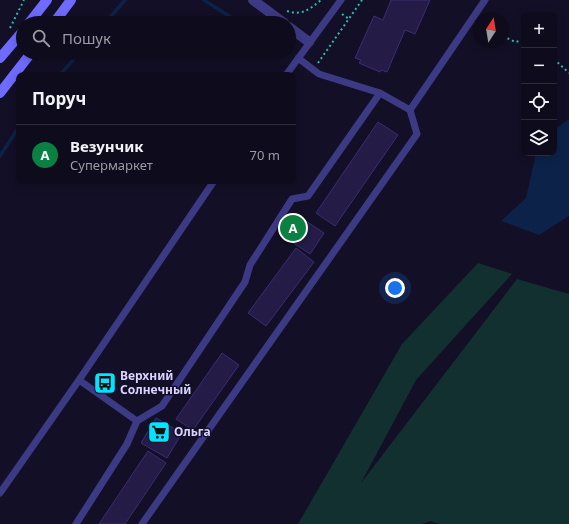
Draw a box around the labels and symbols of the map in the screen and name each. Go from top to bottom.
north arrow [473,12,509,48]
pin: A [280,213,306,243]
your location [385,278,405,298]
place label: Верхний Солнечный [120,367,191,398]
bus stop icon: Верхний Солнечный [92,370,118,396]
supermarket icon: Ольга [146,419,172,445]
place label: Ольга [174,423,211,440]

